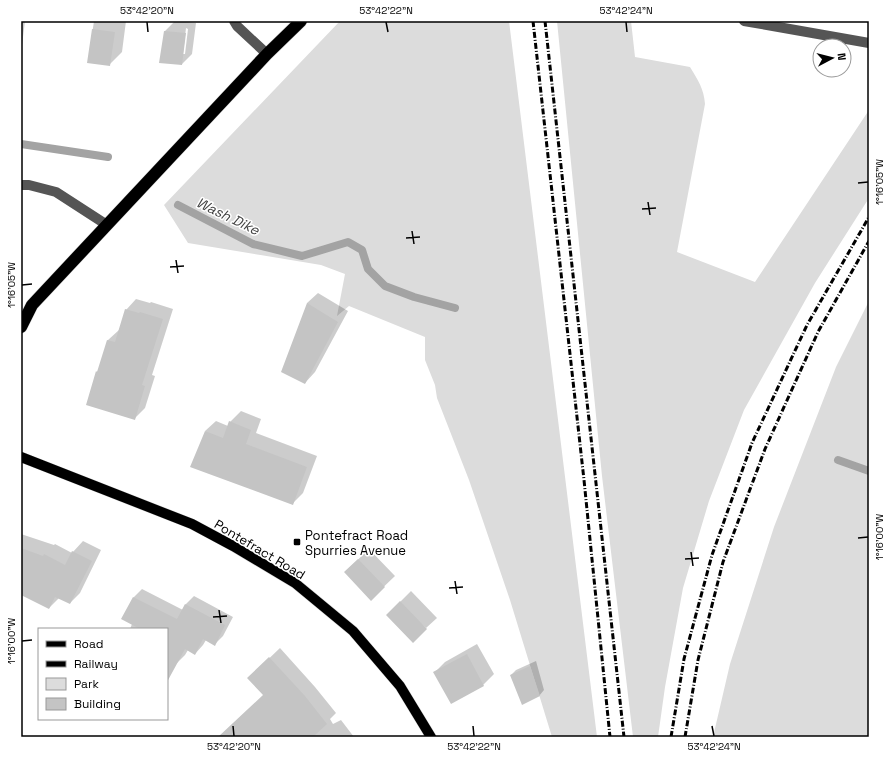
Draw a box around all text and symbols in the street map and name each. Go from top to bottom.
text: 53°42'20"N [120,4,174,17]
text: 53°42'22"N [359,4,413,17]
text: 53°42'24"N [599,4,653,17]
north arrow [812,38,852,78]
text: N [835,52,849,61]
text: 1°16'05"W [873,159,886,205]
water label: Wash Dike [194,193,263,239]
text: 1°16'05"W [5,262,18,308]
text: 1°16'00"W [873,513,886,560]
street label: Pontefract Road [211,516,308,583]
place label: Pontefract Road Spurries Avenue [305,527,408,559]
marker: Pontefract Road Spurries Avenue [292,537,302,547]
text: 1°16'00"W [5,617,18,664]
legend [38,628,168,720]
text: Road [74,636,103,652]
text: Railway [74,656,118,672]
text: Park [74,676,99,692]
text: Building [74,696,121,712]
text: 53°42'20"N [207,740,261,753]
text: 53°42'22"N [447,740,501,753]
text: 53°42'24"N [687,740,741,753]

